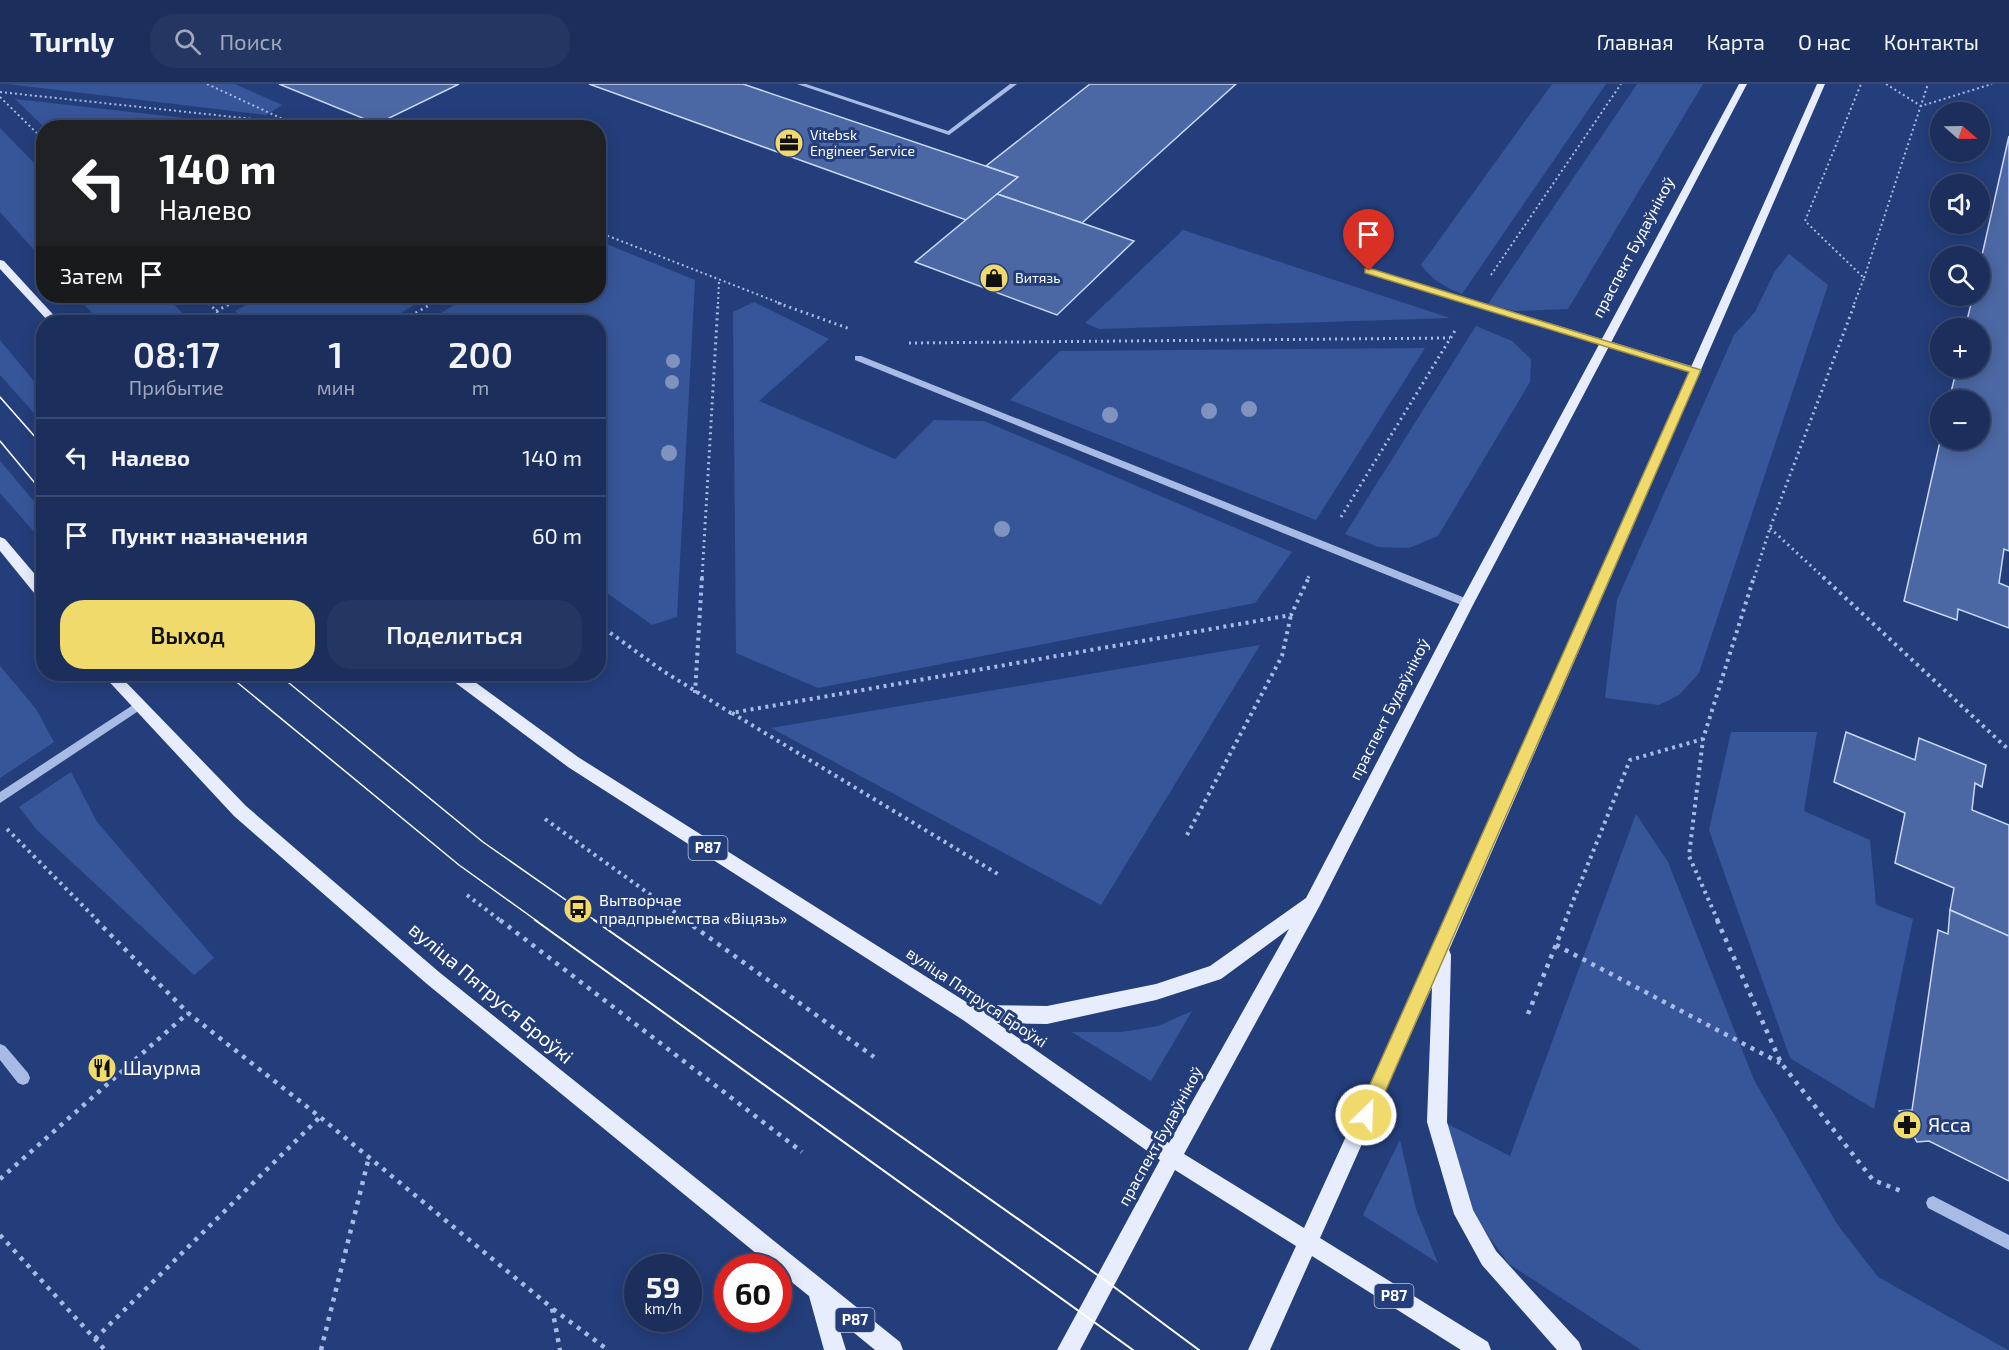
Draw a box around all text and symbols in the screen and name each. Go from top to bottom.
search box [150,14,570,68]
text: Turnly [30,24,114,58]
icon: search [171,25,204,58]
text: Поиск [219,28,282,54]
text: Главная [1597,29,1674,54]
text: Карта [1707,29,1765,54]
text: О нас [1798,29,1851,54]
text: Контакты [1884,29,1979,54]
north arrow [1930,102,1990,162]
map controls [1930,102,1990,450]
place label: Vitebsk Engineer Service [810,126,915,159]
office icon: Vitebsk Engineer Service [773,127,805,159]
text: 140 m [159,142,276,192]
icon: left [60,144,138,222]
street label: праспект Будаўнікоў [1587,173,1679,321]
button: sound [1930,174,1990,234]
text: Налево [159,193,252,225]
pin [1343,209,1394,271]
icon: arrive [1352,218,1385,251]
button: search [1930,246,1990,306]
icon: arrive [135,258,168,291]
text: Затем [60,262,123,288]
shop icon: Витязь [978,262,1010,294]
place label: Витязь [1015,269,1061,286]
button: + [1930,318,1990,378]
text: 08:17 [133,332,220,375]
text: 1 [328,332,343,375]
text: 200 [448,332,513,375]
text: Прибытие [129,375,224,399]
text: мин [317,375,355,399]
text: m [472,375,489,399]
button: − [1930,390,1990,450]
icon: left [60,441,93,474]
text: Налево [111,444,190,470]
text: 140 m [522,444,582,470]
icon: arrive [60,519,93,552]
text: Пункт назначения [111,522,308,548]
text: 60 m [532,522,582,548]
button: Выход [60,600,315,669]
button: Поделиться [327,600,582,669]
street label: праспект Будаўнікоў [1345,634,1434,783]
road number: Р87 [688,836,728,860]
place label: Вытворчае прадпрыемства «Віцязь» [599,890,787,927]
bus stop icon: Вытворчае прадпрыемства «Віцязь» [562,893,594,925]
street label: вуліца Пятруся Броўкі [404,916,579,1069]
street label: вуліца Пятруся Броўкі [903,942,1051,1052]
restaurant icon: Шаурма [86,1052,118,1084]
place label: Шаурма [123,1055,201,1080]
street label: праспект Будаўнікоў [1113,1062,1207,1209]
position arrow [1334,1083,1398,1147]
pharmacy icon: Ясса [1891,1109,1923,1141]
place label: Ясса [1928,1112,1971,1136]
speed limit sign: 60 [714,1254,792,1332]
text: 59 [646,1268,680,1304]
road number: Р87 [1374,1284,1414,1308]
text: km/h [644,1299,682,1317]
road number: Р87 [836,1308,874,1332]

